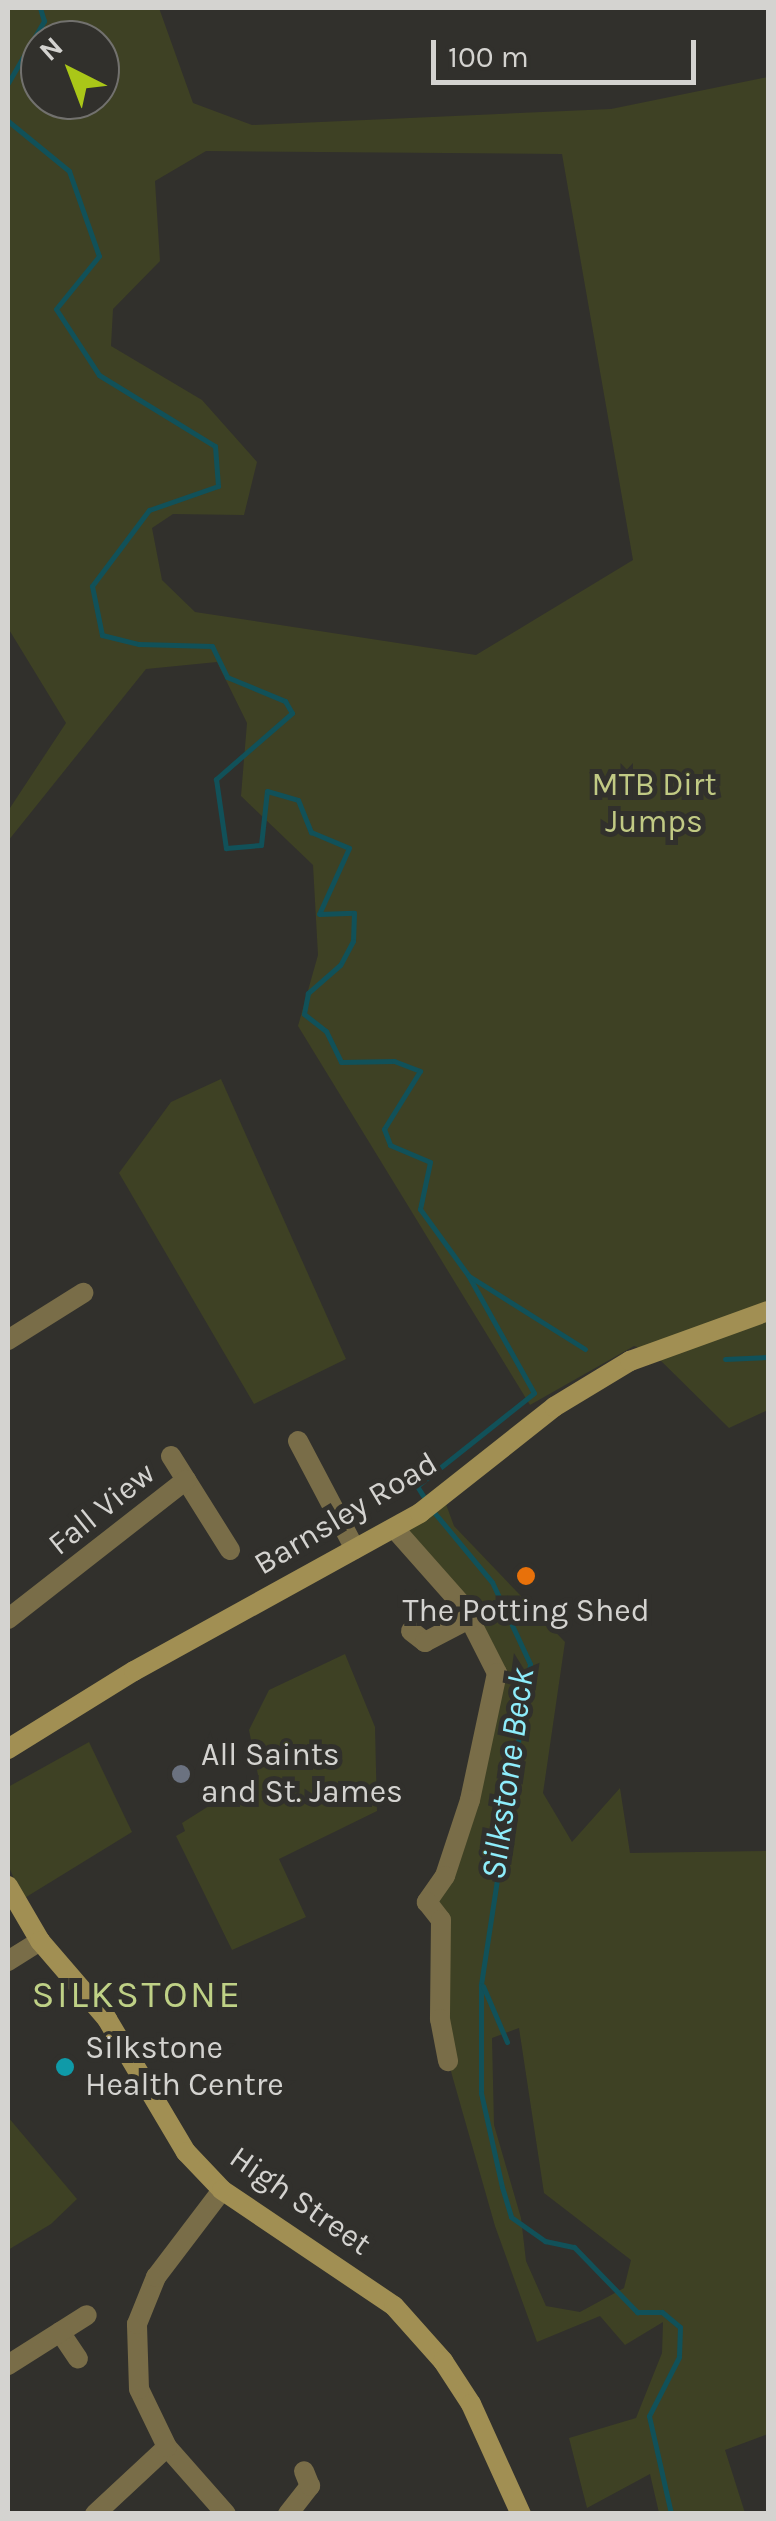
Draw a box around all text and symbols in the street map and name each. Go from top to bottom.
north arrow [20,20,120,120]
scale bar [436,20,701,82]
text: N [32,30,69,68]
text: 100 m [448,39,529,75]
park label: MTB Dirt Jumps [592,767,716,842]
street label: Barnsley Road [248,1444,444,1584]
street label: Fall View [41,1454,163,1564]
marker: The Potting Shed [515,1565,537,1587]
place label: The Potting Shed [402,1592,650,1630]
water label: Silkstone Beck [472,1666,544,1882]
place label: All Saints and St. James [201,1737,403,1812]
marker: All Saints and St. James [170,1763,192,1785]
district label: SILKSTONE [32,1972,242,2018]
place label: Silkstone Health Centre [85,2030,284,2105]
marker: Silkstone Health Centre [54,2056,76,2078]
street label: High Street [222,2138,378,2264]

